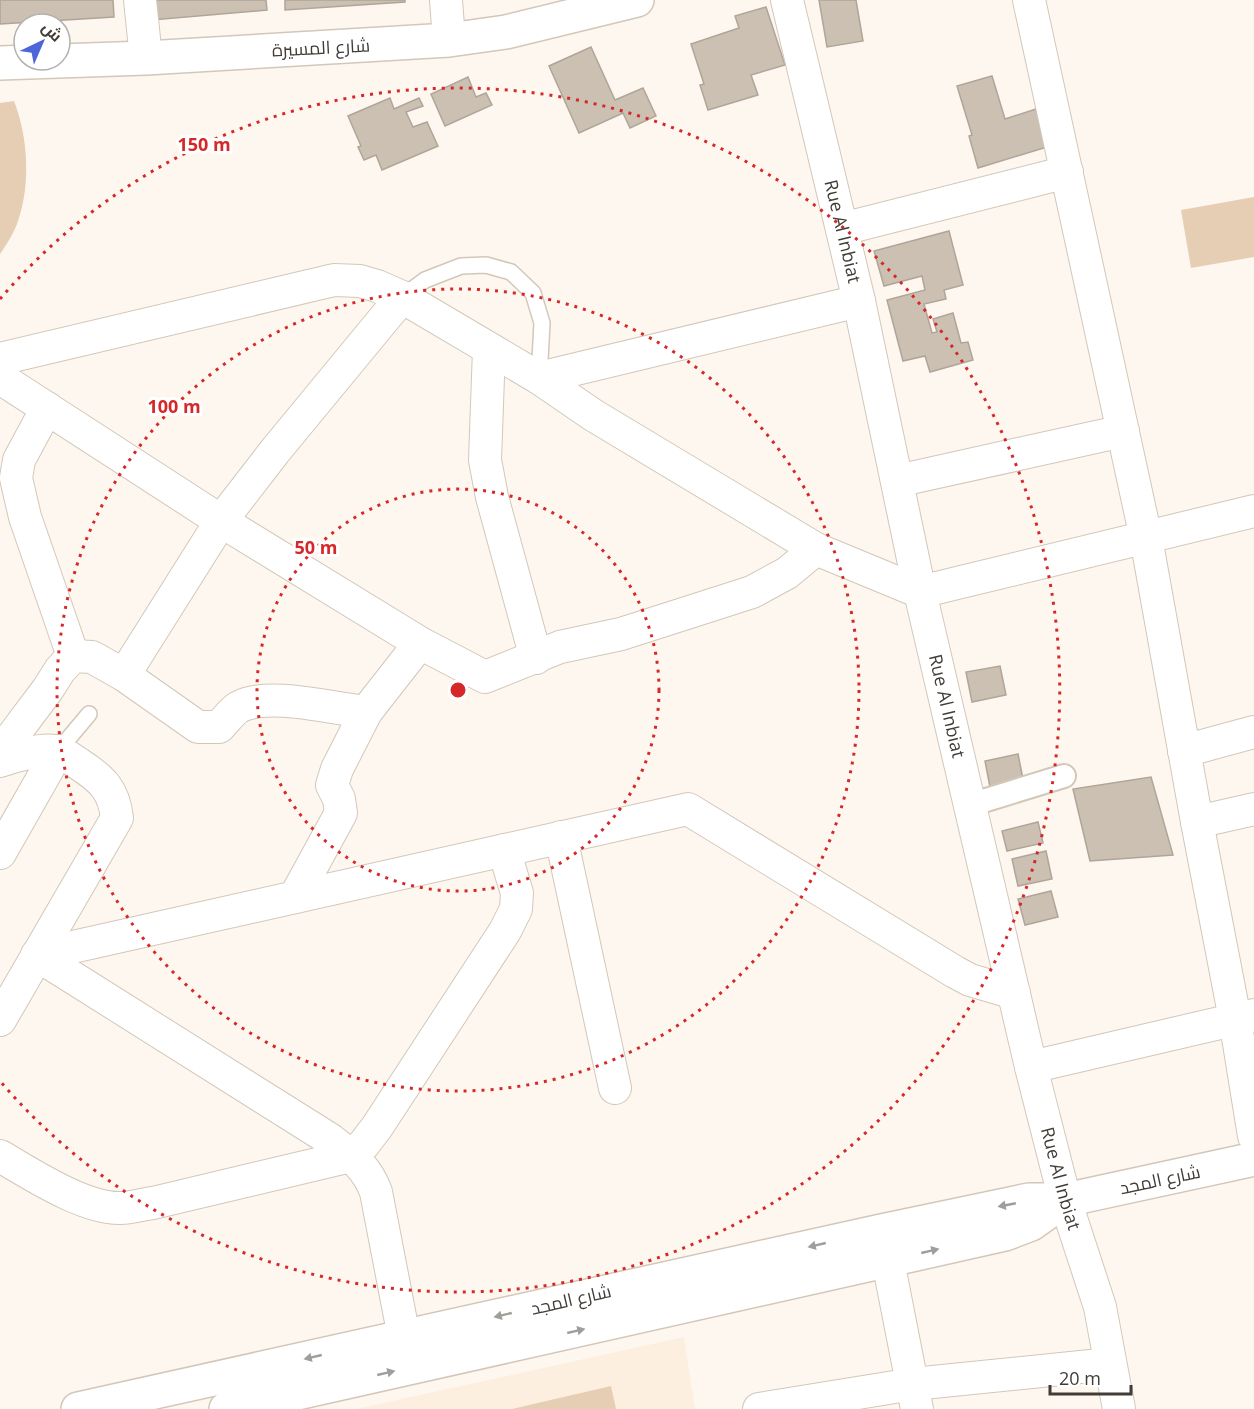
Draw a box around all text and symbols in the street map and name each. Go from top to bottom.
north arrow [12,12,72,72]
text: ش [37,16,67,46]
street label: شارع المسيرة [271,32,371,63]
text: 150 m [177,132,231,156]
street label: Rue Al Inbiat [819,177,867,285]
text: 100 m [147,394,201,418]
text: 50 m [295,535,337,559]
street label: Rue Al Inbiat [924,652,971,760]
centre of rings [448,680,468,700]
street label: Rue Al Inbiat [1036,1124,1087,1233]
street label: شارع المجد [1117,1159,1203,1200]
one-way arrow [998,1201,1017,1210]
one-way arrow [807,1241,826,1250]
one-way arrow [921,1246,939,1256]
street label: شارع المجد [528,1278,614,1321]
one-way arrow [494,1310,512,1320]
one-way arrow [567,1325,585,1335]
one-way arrow [303,1353,322,1362]
scale bar [1050,1358,1131,1396]
text: 20 m [1059,1366,1101,1390]
one-way arrow [376,1368,395,1378]

